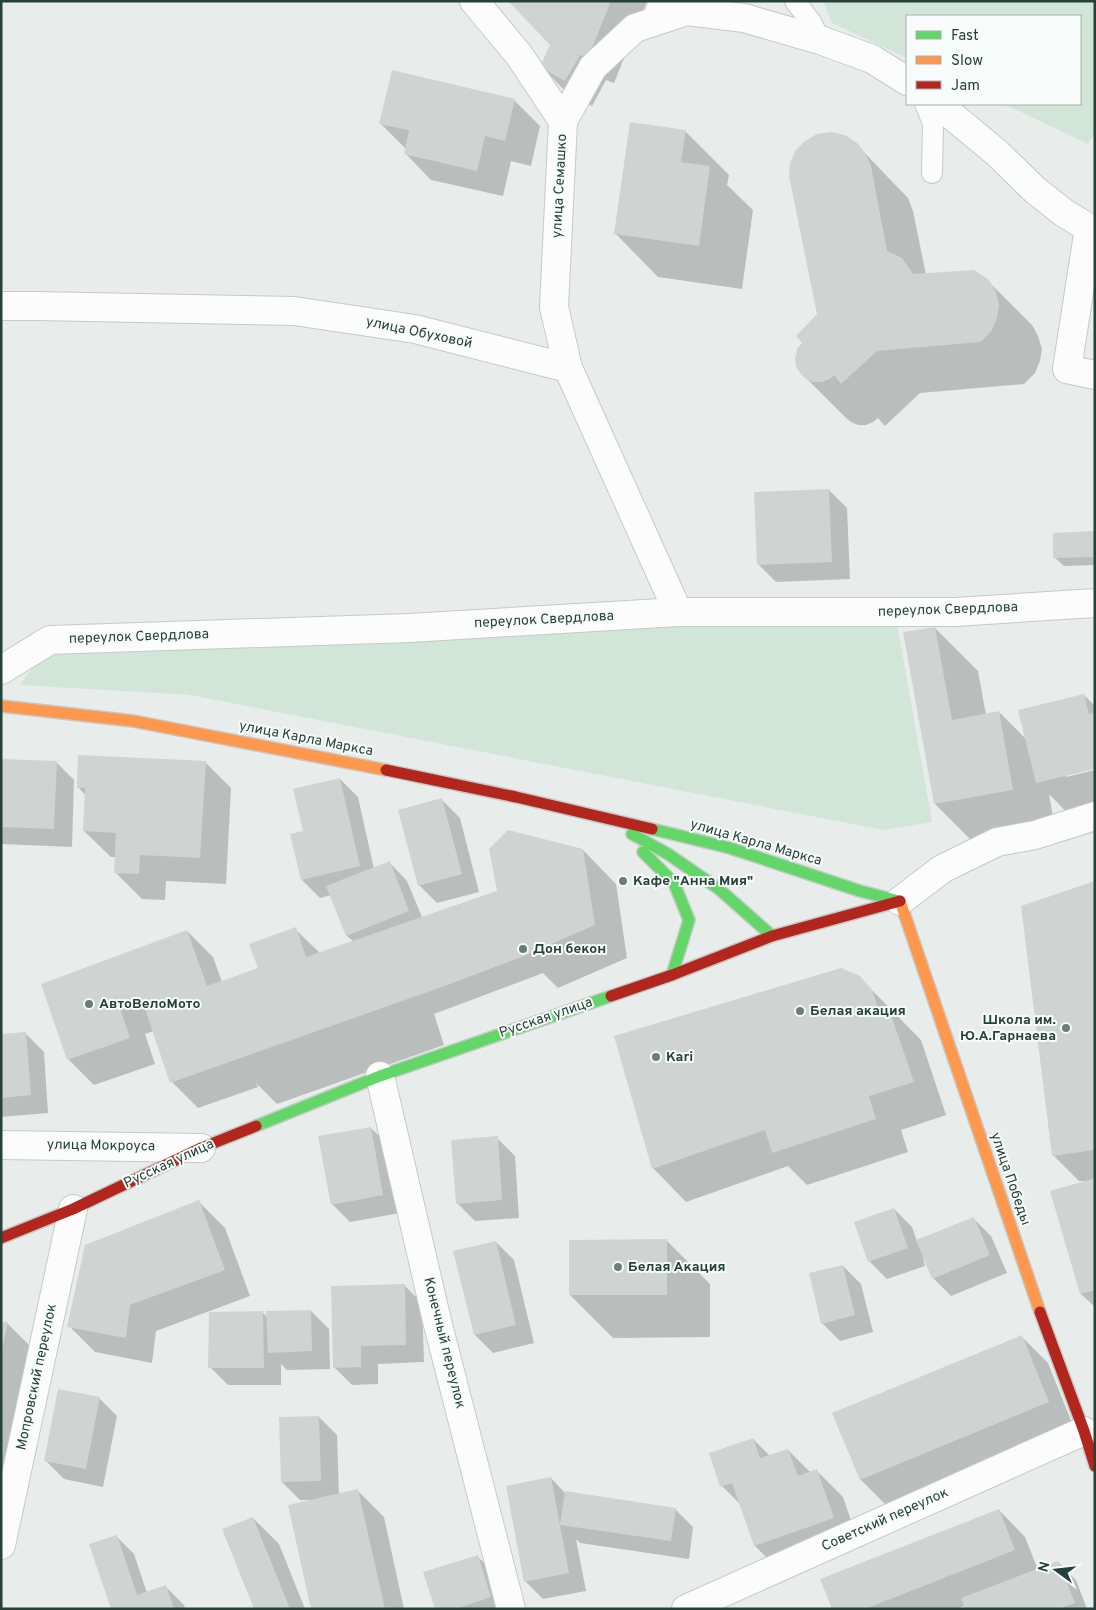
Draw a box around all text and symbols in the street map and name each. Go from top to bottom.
legend [906,15,1081,105]
text: Fast [951,27,979,46]
text: Slow [951,52,983,71]
text: Jam [951,77,980,96]
street label: улица Семашко [549,133,571,239]
street label: улица Обуховой [364,313,474,353]
street label: переулок Свердлова [878,599,1018,621]
street label: переулок Свердлова [474,608,614,632]
street label: переулок Свердлова [69,626,209,648]
street label: улица Карла Маркса [238,718,374,760]
street label: улица Карла Маркса [688,816,824,870]
place label: Кафе "Анна Мия" [633,873,753,890]
marker: Кафе "Анна Мия" [617,875,629,887]
place label: Дон бекон [533,941,606,958]
marker: Дон бекон [517,943,529,955]
street label: Русская улица [497,994,595,1042]
place label: АвтоВелоМото [99,996,201,1013]
marker: АвтоВелоМото [83,998,95,1010]
place label: Белая акация [810,1003,906,1020]
marker: Белая акация [794,1005,806,1017]
place label: Школа им. Ю.А.Гарнаева [960,1012,1056,1045]
marker: Школа им. Ю.А.Гарнаева [1060,1022,1072,1034]
place label: Kari [666,1049,693,1066]
marker: Kari [650,1051,662,1063]
street label: улица Победы [986,1130,1034,1228]
street label: Русская улица [121,1136,217,1192]
street label: улица Мокроуса [47,1137,155,1155]
place label: Белая Акация [628,1259,726,1276]
marker: Белая Акация [612,1261,624,1273]
street label: Конечный переулок [419,1276,469,1410]
street label: Мопровский переулок [13,1302,61,1452]
street label: Советский переулок [819,1484,951,1556]
north arrow [1031,1545,1081,1595]
text: N [1035,1560,1054,1574]

